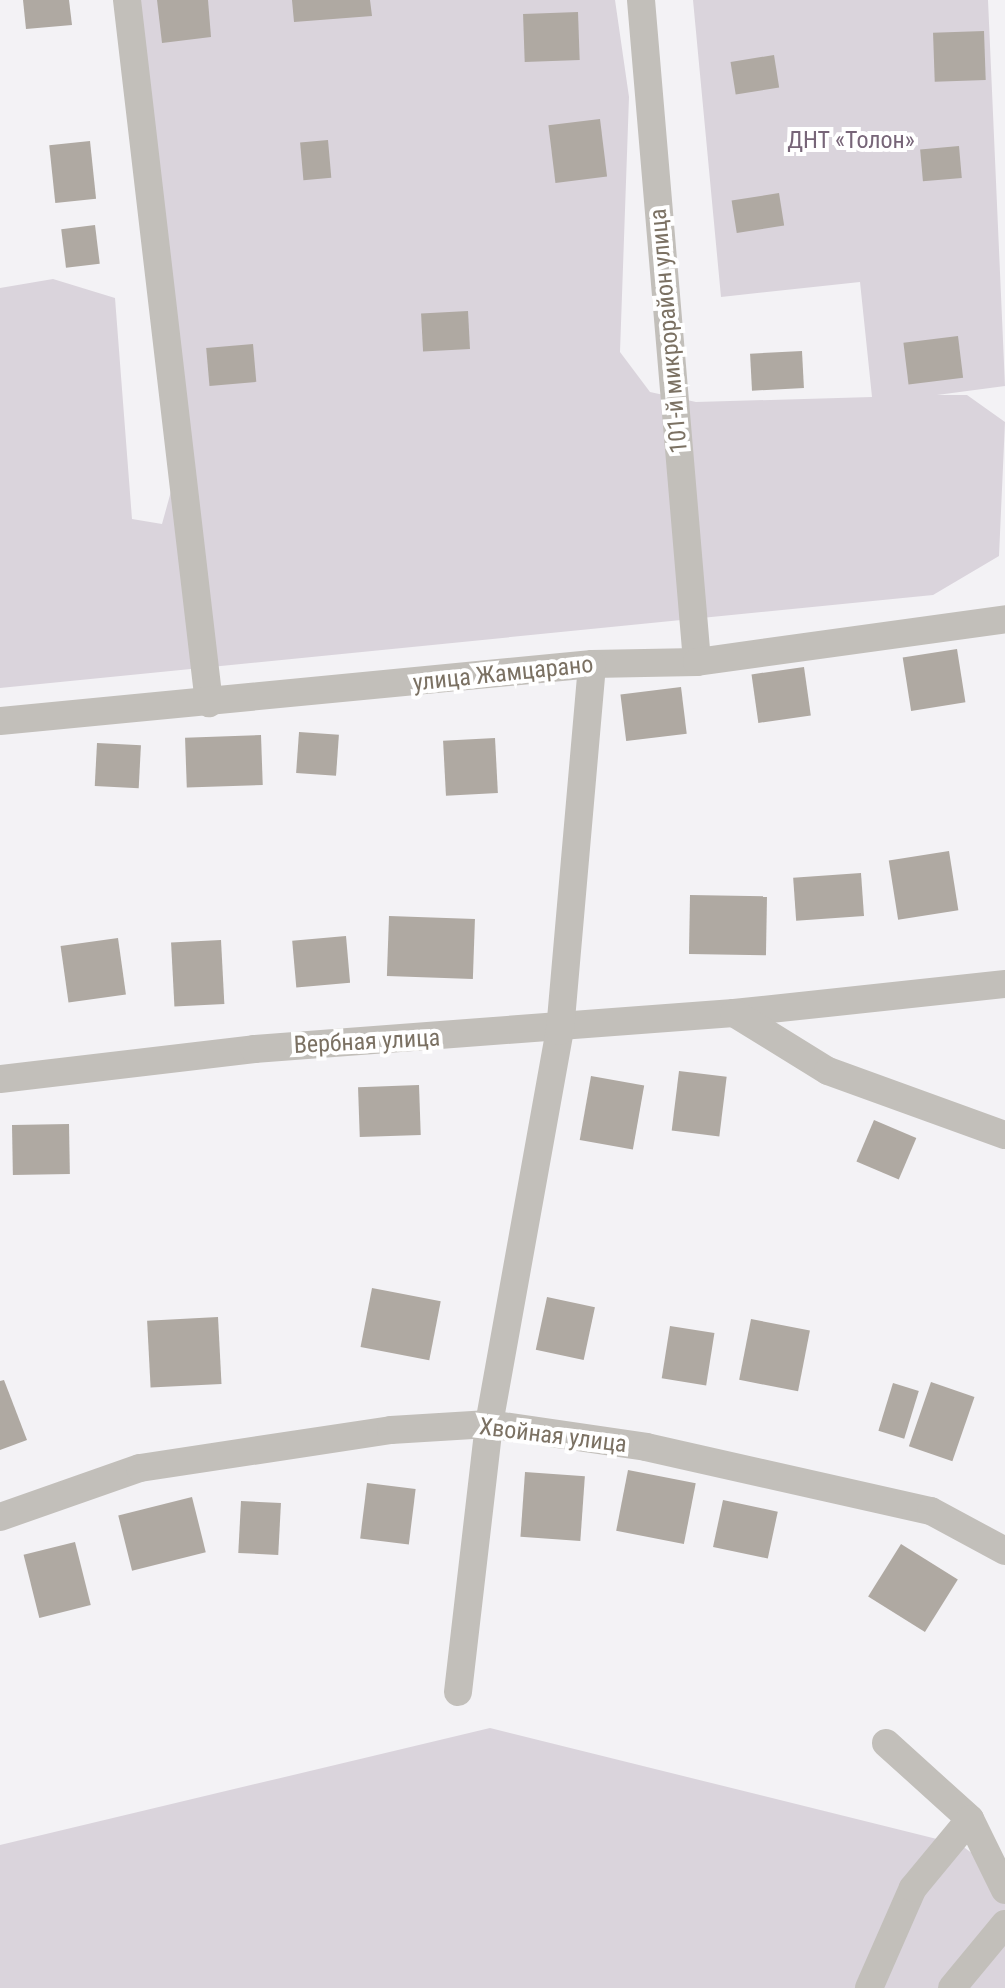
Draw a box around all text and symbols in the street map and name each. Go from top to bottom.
park label: ДНТ «Толон» [787,127,915,155]
street label: 101-й микрорайон улица [644,207,694,455]
street label: улица Жамцарано [411,650,595,698]
street label: Вербная улица [293,1024,441,1060]
street label: Хвойная улица [478,1413,628,1459]

